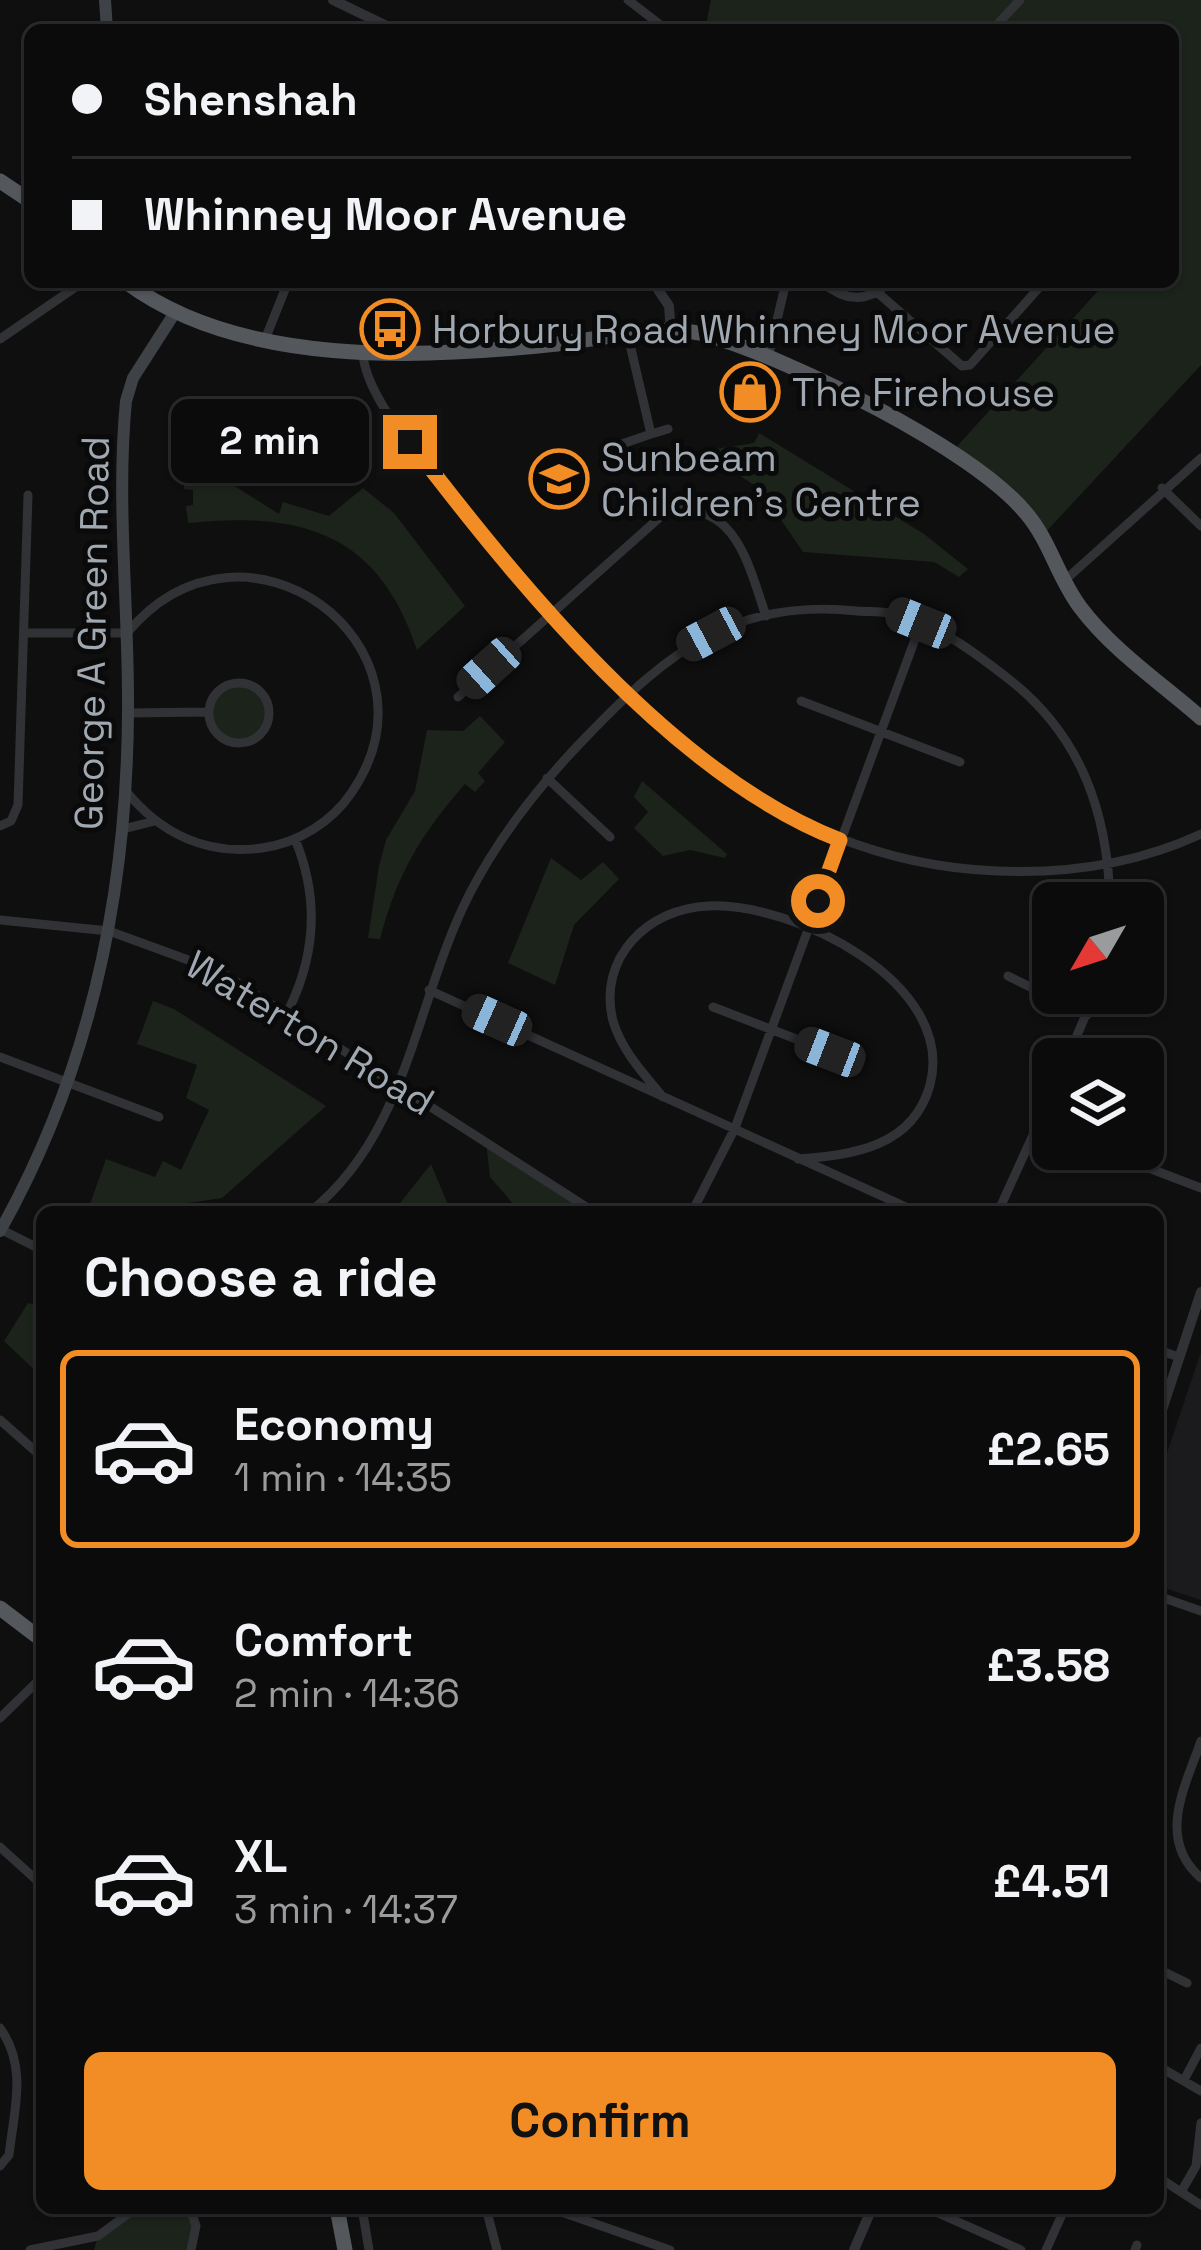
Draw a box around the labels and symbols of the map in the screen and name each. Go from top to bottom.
bus stop icon: Horbury Road Whinney Moor Avenue [359,298,421,360]
place label: Horbury Road Whinney Moor Avenue [432,305,1116,354]
shop icon: The Firehouse [719,361,781,423]
place label: The Firehouse [792,368,1055,417]
callout: 2 min [170,400,368,484]
route end [383,415,437,469]
place label: Sunbeam Children's Centre [601,433,921,527]
street label: George A Green Road [64,436,120,830]
school or university icon: Sunbeam Children's Centre [528,448,590,510]
car [881,593,961,653]
car [671,601,751,667]
car [450,631,528,705]
route start [791,874,845,928]
north arrow [1032,882,1164,1014]
street label: Waterton Road [177,940,443,1126]
car [457,989,537,1051]
car [790,1022,870,1082]

